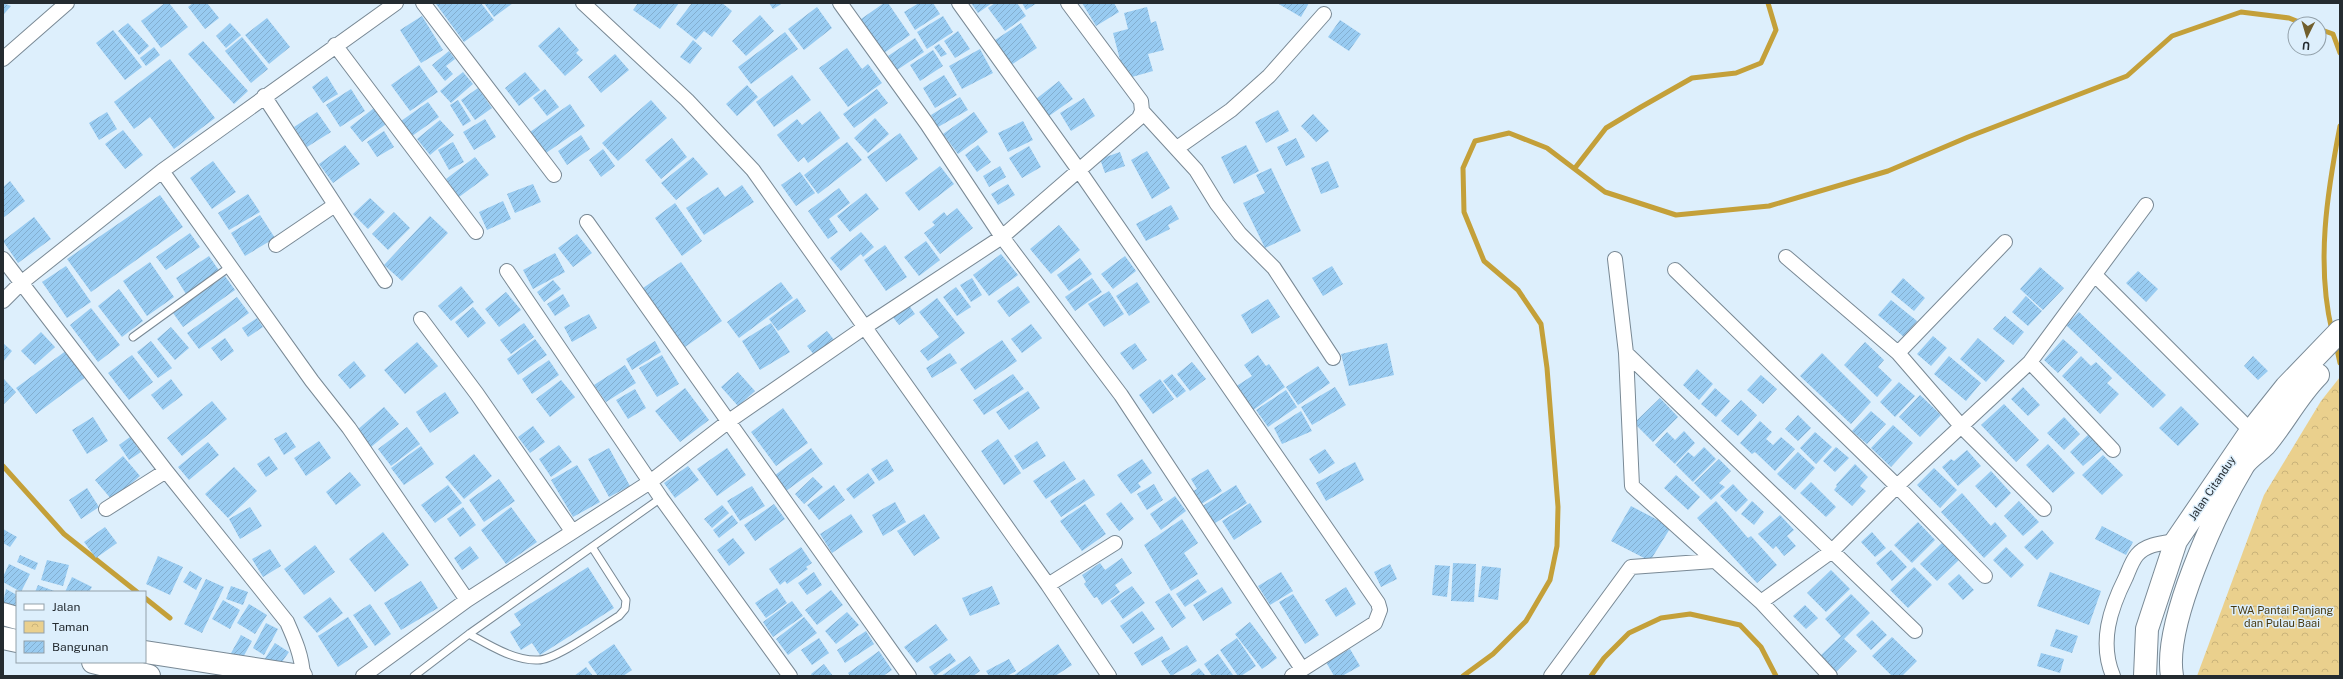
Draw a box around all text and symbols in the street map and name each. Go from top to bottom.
north arrow [2287,16,2327,56]
text: U [2302,40,2311,52]
street label: Jalan Citanduy [2186,454,2238,522]
legend [16,591,146,663]
text: Jalan [52,600,81,614]
park label: TWA Pantai Panjang dan Pulau Baai [2231,604,2334,629]
text: Taman [52,620,89,634]
text: Bangunan [52,640,108,654]

